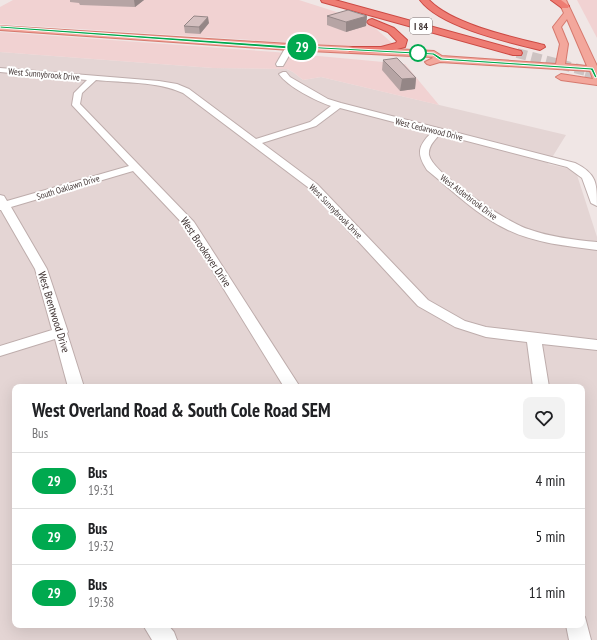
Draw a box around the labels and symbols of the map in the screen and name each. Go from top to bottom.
road number: I 84 [410,18,432,34]
line badge: 29 [284,34,320,60]
unlabelled marker [409,44,427,62]
street label: West Sunnybrook Drive [8,65,80,83]
street label: West Cedarwood Drive [394,115,464,143]
street label: South Oaklawn Drive [35,172,101,202]
street label: West Alderbrook Drive [438,172,500,222]
street label: West Sunnybrook Drive [307,181,365,241]
street label: West Brookover Drive [177,214,235,290]
street label: West Brentwood Drive [35,270,73,355]

